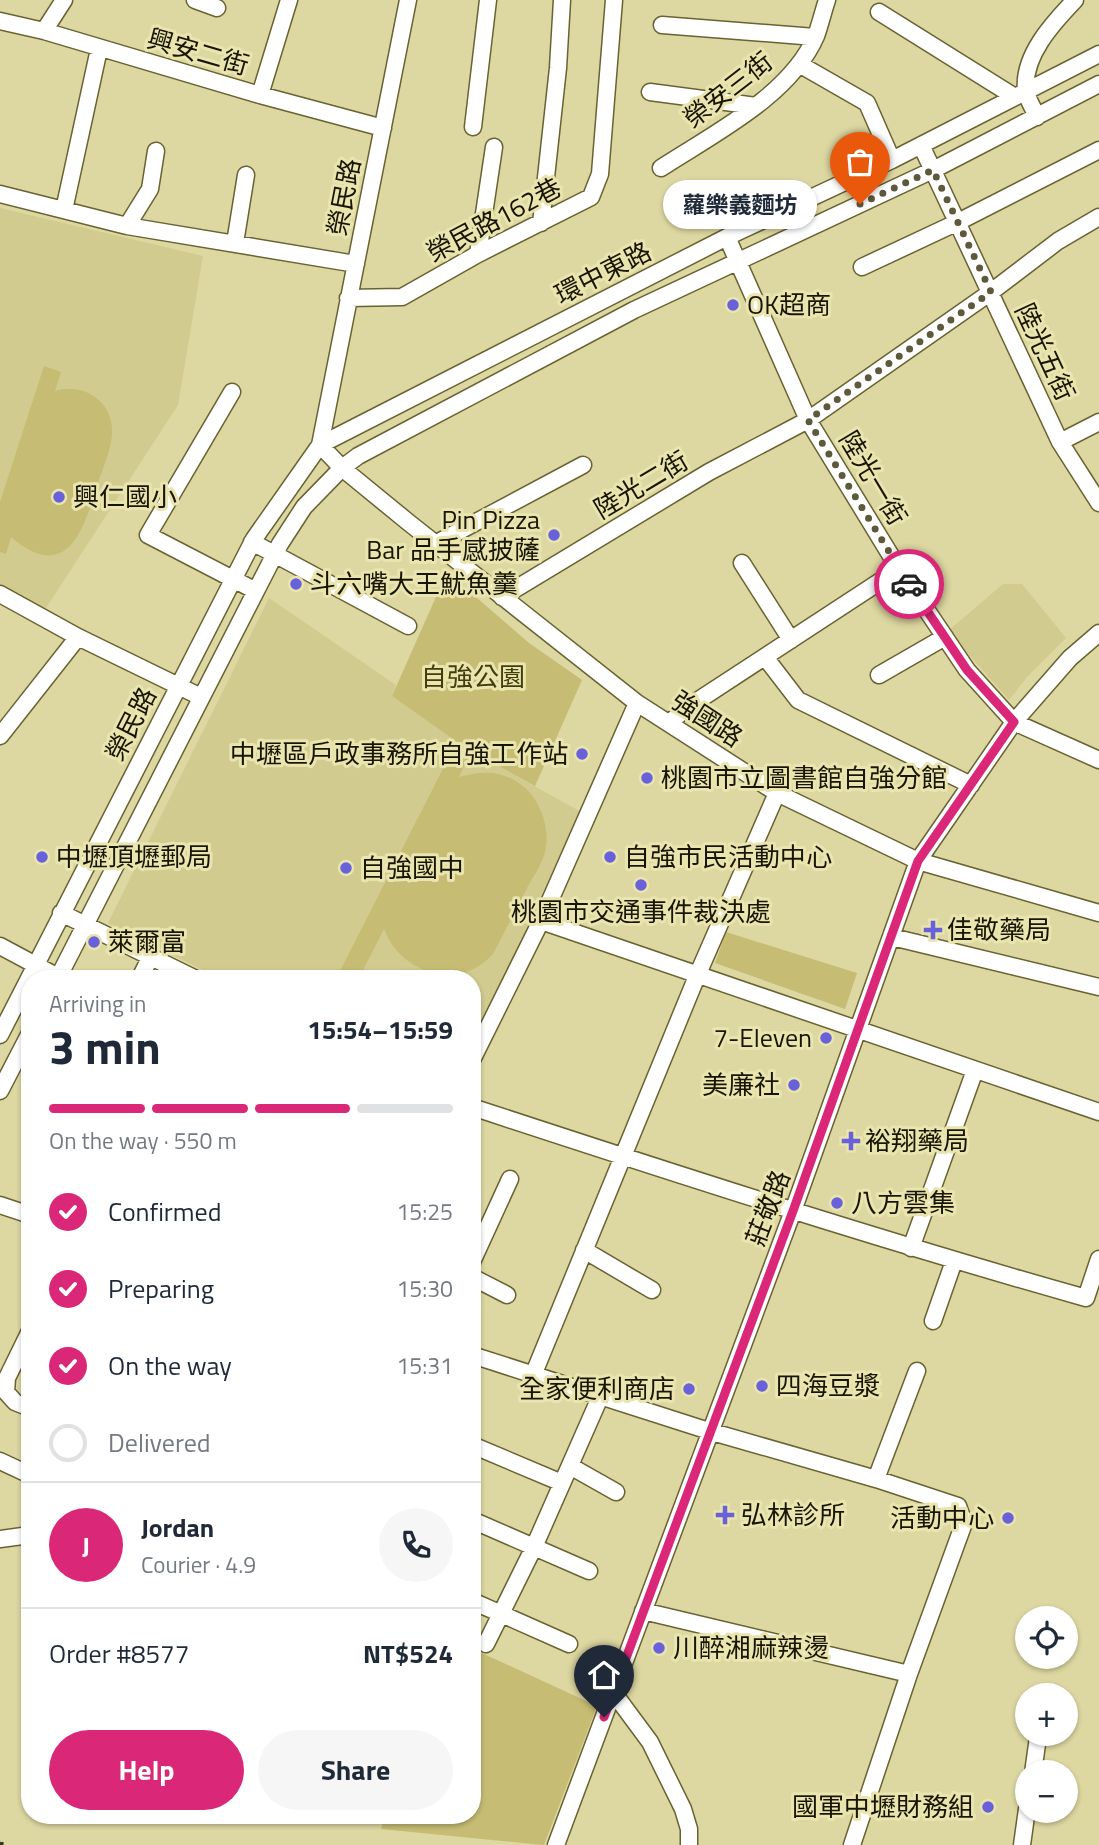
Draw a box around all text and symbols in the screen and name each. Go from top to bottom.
street label: 興安二街 [143,18,254,85]
street label: 榮安三街 [675,42,781,137]
pin [830,132,890,204]
icon: bag [841,143,879,181]
street label: 榮民路 [317,155,370,239]
street label: 榮民路162巷 [419,168,568,271]
callout: 蘿樂義麵坊 [664,180,818,228]
text: 蘿樂義麵坊 [683,187,798,222]
street label: 環中東路 [548,232,658,314]
place label: OK超商 [747,285,831,324]
street label: 陸光五街 [1006,296,1085,407]
marker: OK超商 [725,297,741,313]
street label: 陸光一街 [830,423,917,532]
street label: 陸光二街 [586,441,695,528]
place label: 興仁國小 [73,477,177,516]
marker: 興仁國小 [51,489,67,505]
place label: Pin Pizza Bar 品手感披薩 [366,500,540,569]
marker: Pin Pizza Bar 品手感披薩 [546,527,562,543]
courier [874,549,944,619]
place label: 斗六嘴大王魷魚羹 [310,564,518,603]
icon: car [890,565,928,603]
marker: 斗六嘴大王魷魚羹 [288,576,304,592]
park label: 自強公園 [421,657,525,696]
street label: 榮民路 [95,680,166,767]
street label: 強國路 [664,681,751,756]
place label: 中壢區戶政事務所自強工作站 [230,734,568,773]
marker: 中壢區戶政事務所自強工作站 [574,746,590,762]
place label: 桃園市立圖書館自強分館 [661,758,947,797]
marker: 桃園市立圖書館自強分館 [639,770,655,786]
place label: 中壢頂壢郵局 [56,837,212,876]
place label: 自強市民活動中心 [624,837,832,876]
place label: 自強國中 [360,848,464,887]
marker: 中壢頂壢郵局 [34,849,50,865]
marker: 自強市民活動中心 [602,849,618,865]
marker: 自強國中 [338,860,354,876]
marker: 桃園市交通事件裁決處 [633,877,649,893]
place label: 桃園市交通事件裁決處 [511,892,771,931]
place label: 佳敬藥局 [947,910,1051,949]
place label: 萊爾富 [108,922,186,961]
marker: 佳敬藥局 [925,922,941,938]
marker: 萊爾富 [86,934,102,950]
text: Arriving in [49,986,146,1021]
text: 15:54–15:59 [307,1010,453,1049]
text: 3 min [49,1012,161,1082]
place label: 7-Eleven [713,1018,812,1057]
marker: 7-Eleven [818,1030,834,1046]
place label: 美廉社 [702,1065,780,1104]
marker: 美廉社 [786,1077,802,1093]
place label: 裕翔藥局 [865,1121,969,1160]
text: On the way · 550 m [49,1123,237,1158]
marker: 裕翔藥局 [843,1133,859,1149]
street label: 莊敬路 [735,1164,800,1251]
place label: 八方雲集 [851,1183,955,1222]
text: Confirmed [108,1192,222,1231]
icon: check [49,1193,87,1231]
text: 15:25 [396,1194,453,1229]
marker: 八方雲集 [829,1195,845,1211]
text: Preparing [108,1269,214,1308]
icon: check [49,1270,87,1308]
text: 15:30 [396,1271,453,1306]
text: On the way [108,1346,232,1385]
icon: check [49,1347,87,1385]
text: 15:31 [396,1348,453,1383]
place label: 四海豆漿 [776,1366,880,1405]
place label: 全家便利商店 [519,1369,675,1408]
marker: 四海豆漿 [754,1378,770,1394]
marker: 全家便利商店 [681,1381,697,1397]
text: Delivered [108,1423,211,1462]
place label: 弘林診所 [741,1495,845,1534]
place label: 活動中心 [890,1498,994,1537]
marker: 弘林診所 [715,1505,735,1525]
text: Jordan [141,1508,214,1547]
button: phone [379,1508,453,1582]
marker: 活動中心 [1000,1510,1016,1526]
text: J [82,1526,90,1565]
text: Courier · 4.9 [141,1547,256,1582]
map controls [1015,1606,1078,1823]
button: locate [1015,1606,1078,1669]
place label: 川醉湘麻辣燙 [673,1628,829,1667]
text: Order #8577 [49,1634,189,1673]
text: NT$524 [363,1634,453,1673]
marker: 川醉湘麻辣燙 [651,1640,667,1656]
pin [574,1645,634,1717]
icon: home [585,1656,623,1694]
button: + [1015,1683,1078,1746]
button: Help [49,1730,244,1810]
button: Share [258,1730,453,1810]
button: − [1015,1760,1078,1823]
place label: 國軍中壢財務組 [792,1787,974,1826]
marker: 國軍中壢財務組 [980,1799,996,1815]

